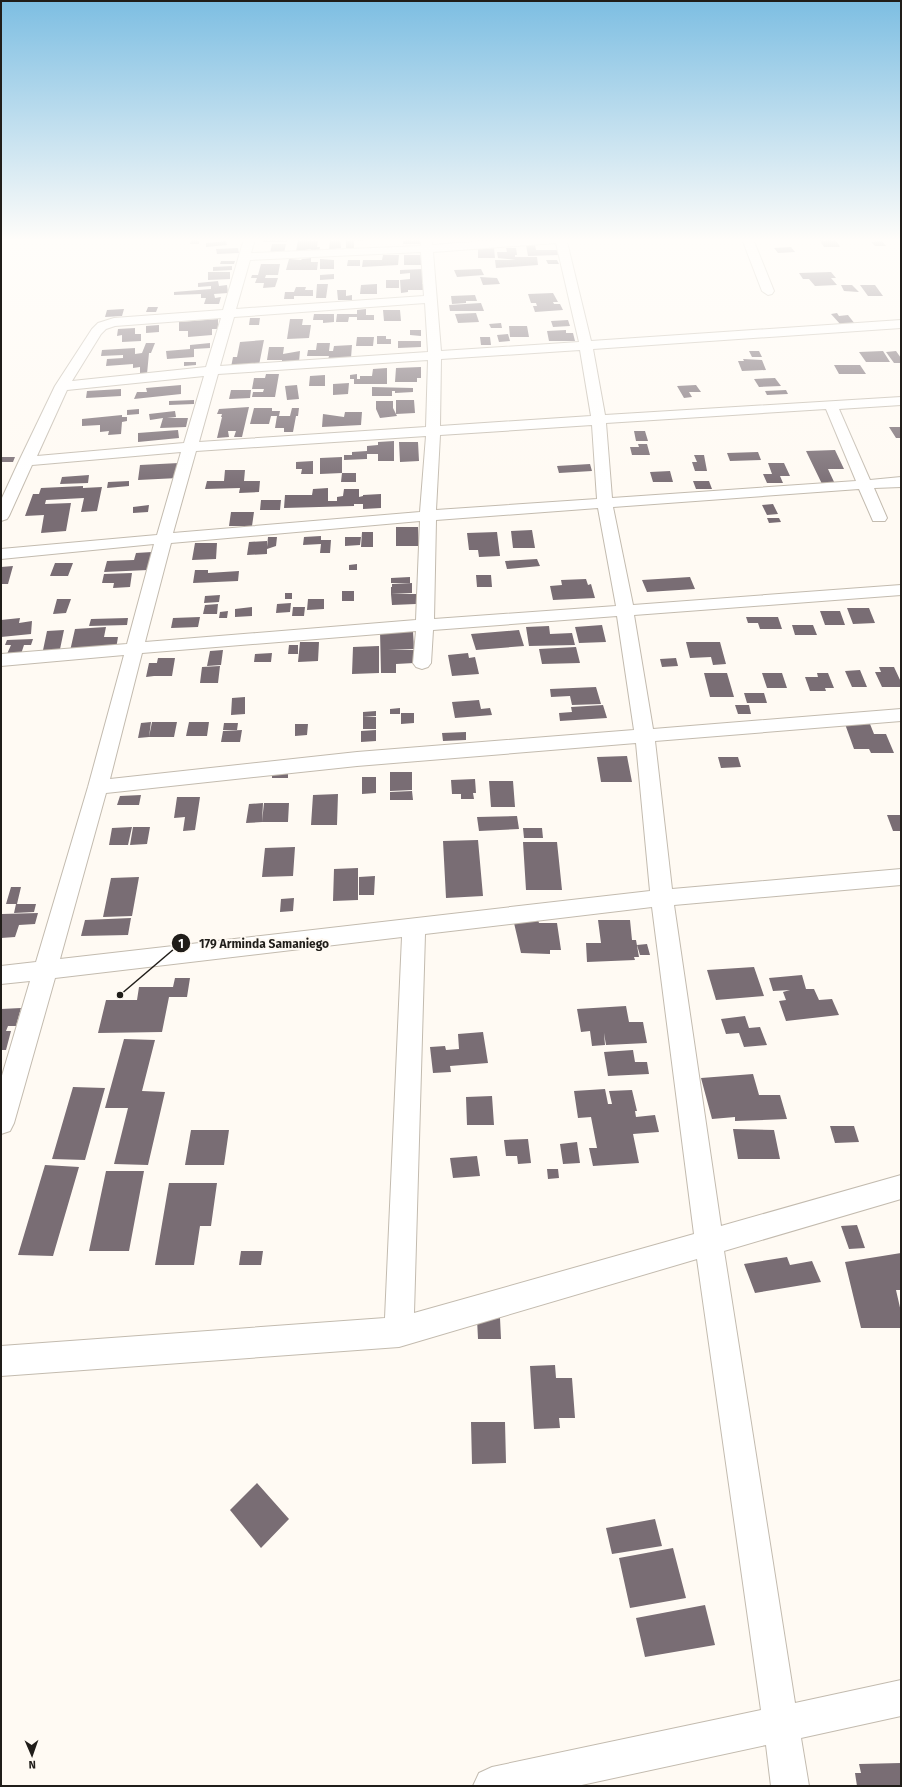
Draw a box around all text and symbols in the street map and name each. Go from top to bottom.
callout: 179 Arminda Samaniego [171,931,337,955]
text: 1 [178,937,184,951]
text: 179 Arminda Samaniego [199,937,329,951]
north arrow [12,1735,52,1775]
text: N [28,1758,36,1771]

